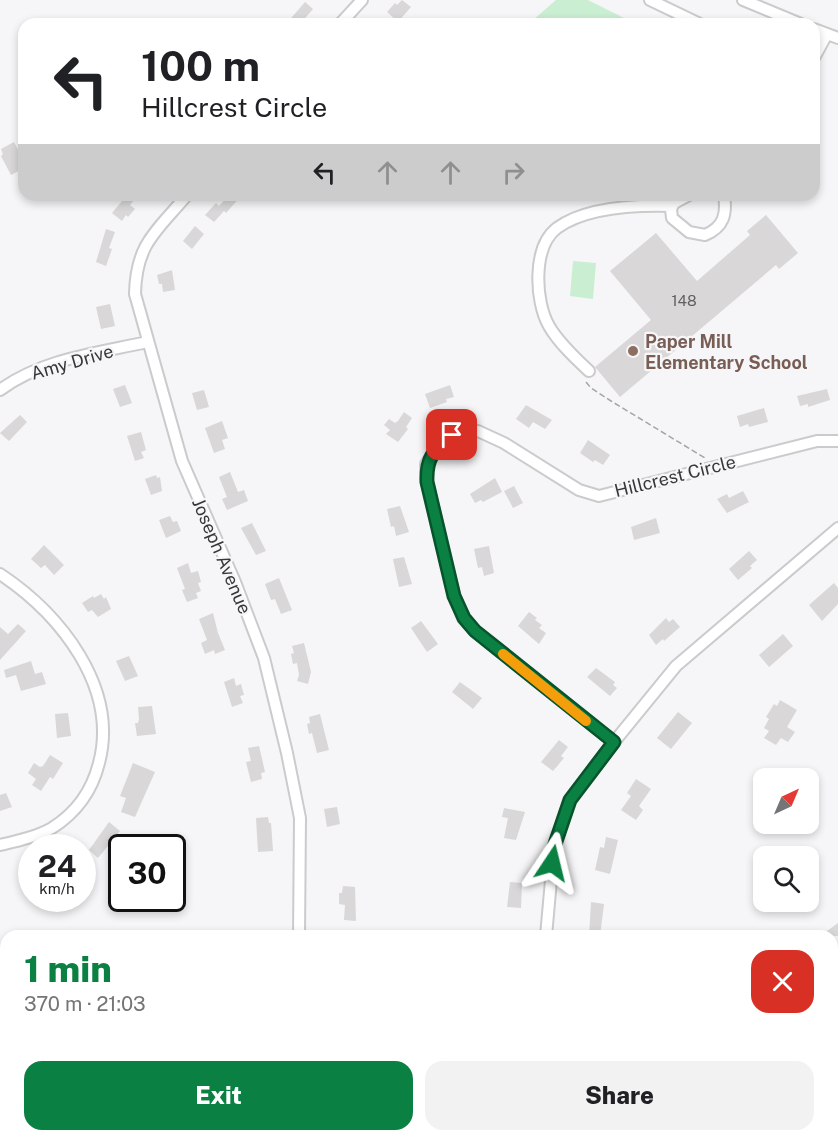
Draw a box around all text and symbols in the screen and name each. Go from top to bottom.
text: 100 m [141,41,260,90]
icon: left [42,42,120,120]
text: Hillcrest Circle [141,91,327,123]
icon: left [308,156,341,189]
icon: ahead [371,156,404,189]
icon: ahead [434,156,467,189]
icon: right [497,156,530,189]
house number: 148 [671,292,697,309]
place label: Paper Mill Elementary School [645,331,808,373]
street label: Amy Drive [28,340,116,384]
marker: Paper Mill Elementary School [626,344,640,358]
pin [426,409,477,460]
icon: arrive [435,418,468,451]
street label: Hillcrest Circle [612,451,738,501]
street label: Joseph Avenue [188,495,256,617]
north arrow [753,768,819,834]
map controls [753,768,819,912]
position arrow [520,831,584,895]
speed limit sign: 30 [108,834,186,912]
button: search [753,846,819,912]
text: 24 [38,848,76,884]
text: km/h [39,880,75,897]
text: 1 min [24,948,112,990]
button: close [751,950,814,1013]
text: 370 m · 21:03 [24,992,146,1016]
button: Exit [24,1061,413,1130]
button: Share [425,1061,814,1130]

